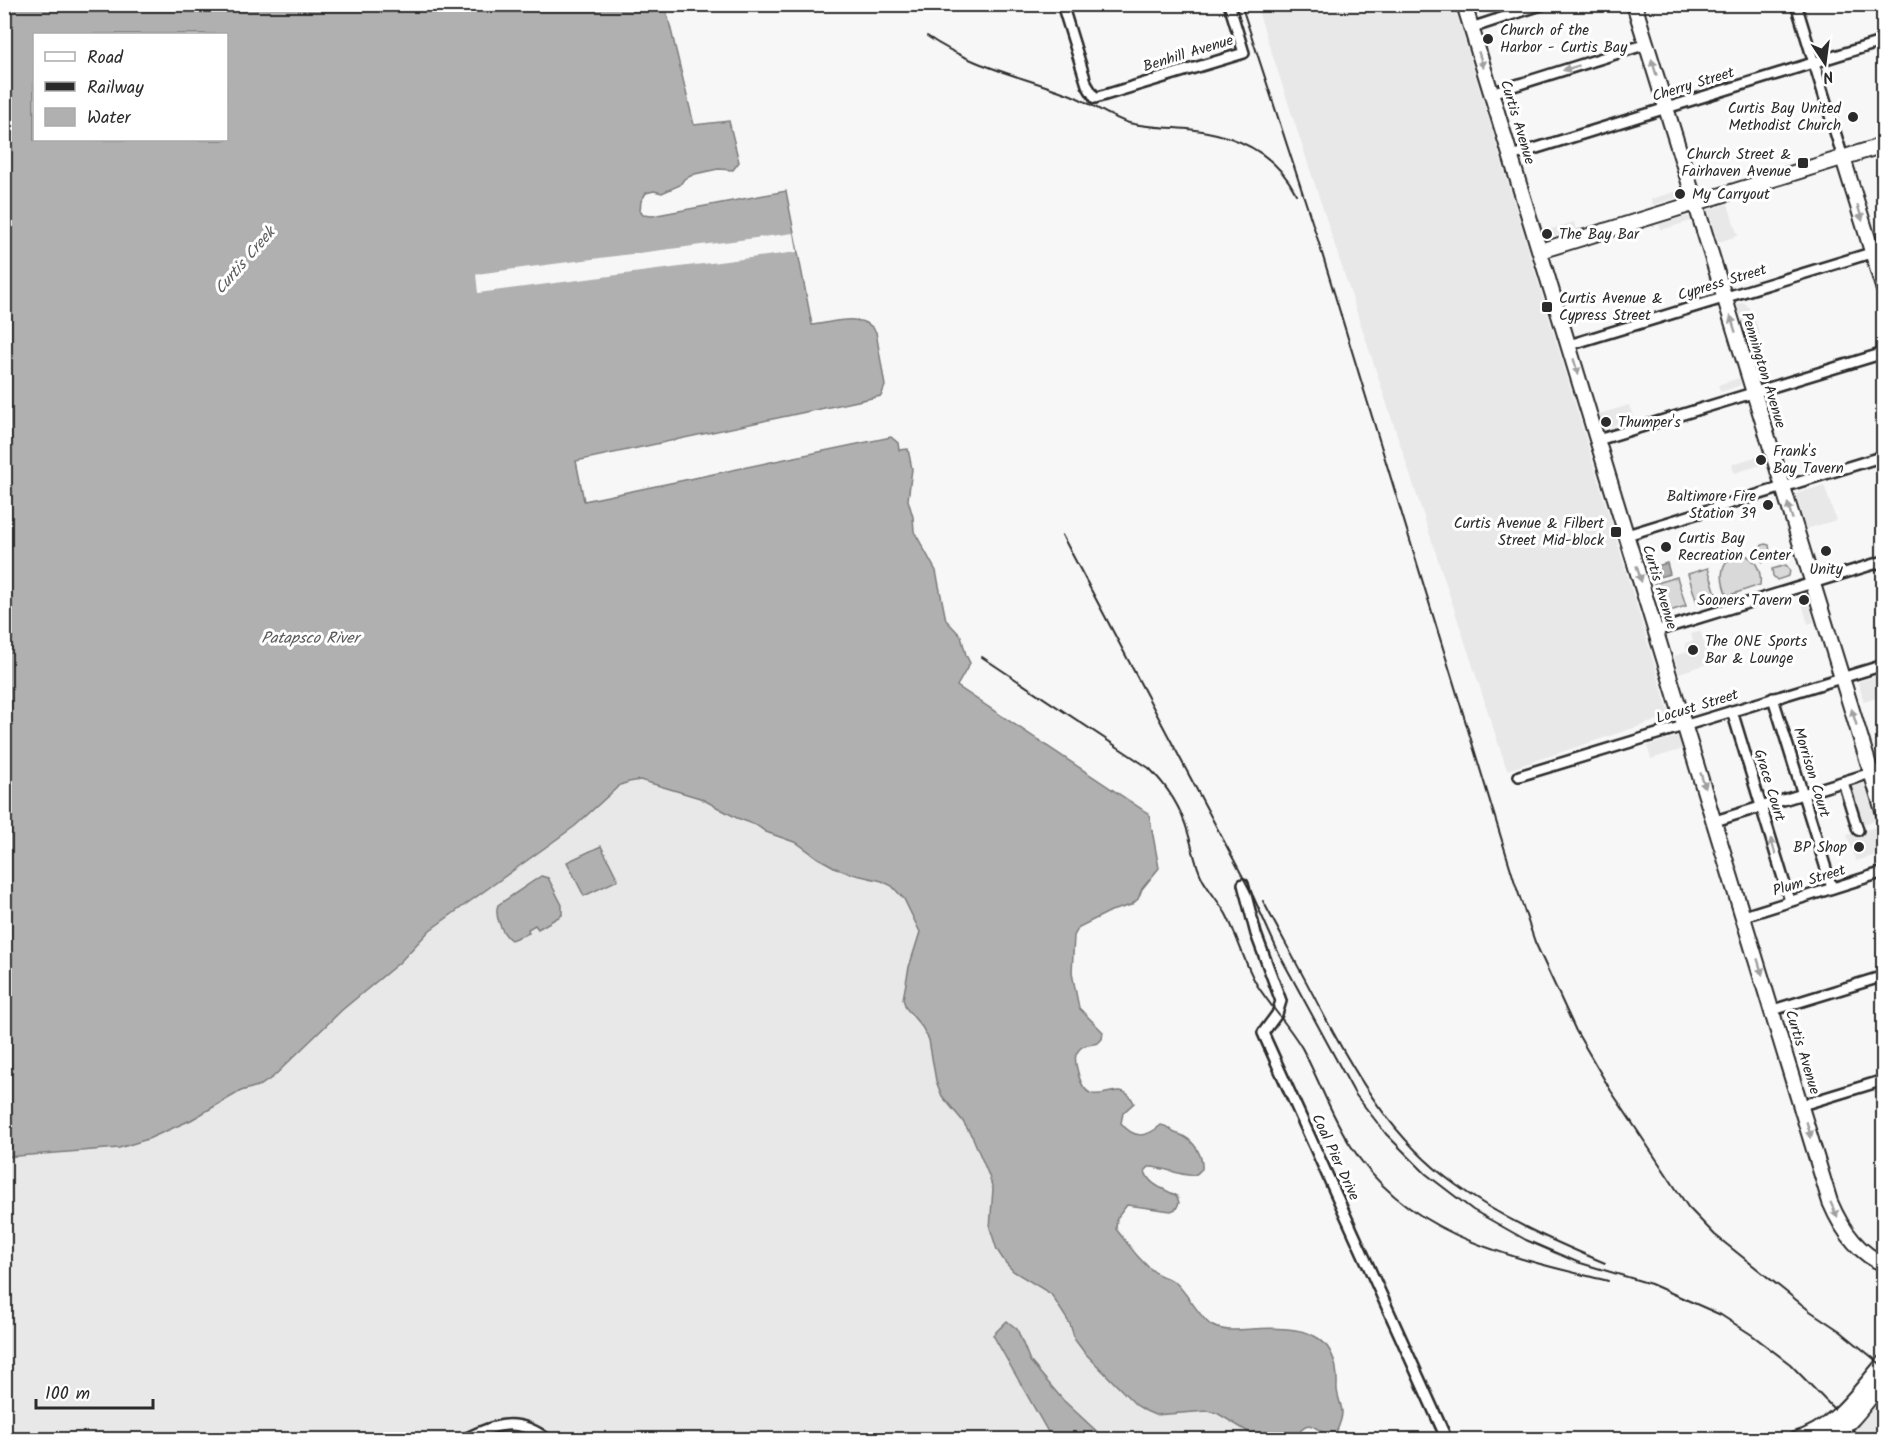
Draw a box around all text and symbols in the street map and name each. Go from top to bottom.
place label: Church of the Harbor - Curtis Bay [1500,19,1628,60]
street label: Benhill Avenue [1140,29,1237,79]
marker: Church of the Harbor - Curtis Bay [1481,32,1495,46]
legend [33,33,228,141]
north arrow [1795,33,1855,93]
text: Road [87,44,124,73]
one-way arrow [1477,51,1486,69]
one-way arrow [1648,58,1658,76]
street label: Cherry Street [1649,61,1738,109]
text: N [1820,63,1836,89]
one-way arrow [1562,64,1580,73]
text: Railway [87,74,144,103]
street label: Curtis Avenue [1493,77,1541,168]
place label: Curtis Bay United Methodist Church [1728,97,1842,138]
text: Water [87,104,132,133]
marker: Curtis Bay United Methodist Church [1846,110,1860,124]
place label: Church Street & Fairhaven Avenue [1681,143,1791,184]
marker: Church Street & Fairhaven Avenue [1796,156,1810,170]
place label: My Carryout [1692,183,1770,207]
marker: My Carryout [1673,187,1687,201]
one-way arrow [1856,204,1865,222]
water label: Curtis Creek [209,220,283,300]
place label: The Bay Bar [1559,223,1640,247]
marker: The Bay Bar [1540,227,1554,241]
street label: Cypress Street [1675,258,1770,308]
place label: Curtis Avenue & Cypress Street [1559,287,1663,328]
marker: Curtis Avenue & Cypress Street [1540,300,1554,314]
street label: Pennington Avenue [1734,309,1792,432]
one-way arrow [1727,315,1737,333]
one-way arrow [1572,358,1581,376]
place label: Thumper's [1618,411,1681,435]
marker: Thumper's [1599,415,1613,429]
place label: Frank's Bay Tavern [1773,440,1844,481]
marker: Frank's Bay Tavern [1754,453,1768,467]
place label: Baltimore Fire Station 39 [1667,485,1757,526]
marker: Baltimore Fire Station 39 [1761,498,1775,512]
one-way arrow [1785,502,1794,520]
place label: Curtis Avenue & Filbert Street Mid-block [1454,512,1605,553]
marker: Curtis Avenue & Filbert Street Mid-block [1609,525,1623,539]
place label: Curtis Bay Recreation Center [1678,527,1791,568]
marker: Curtis Bay Recreation Center [1659,540,1673,554]
street label: Curtis Avenue [1635,542,1683,633]
marker: Unity [1819,544,1833,558]
place label: Unity [1809,558,1844,582]
one-way arrow [1635,565,1644,583]
place label: Sooners Tavern [1697,589,1792,613]
marker: Sooners Tavern [1797,593,1811,607]
water label: Patapsco River [261,626,362,651]
place label: The ONE Sports Bar & Lounge [1705,630,1808,671]
marker: The ONE Sports Bar & Lounge [1686,643,1700,657]
street label: Locust Street [1653,683,1742,731]
one-way arrow [1848,708,1858,726]
street label: Morrison Court [1786,724,1836,820]
street label: Grace Court [1747,746,1791,825]
one-way arrow [1698,772,1708,790]
place label: BP Shop [1793,836,1847,860]
one-way arrow [1768,837,1777,855]
marker: BP Shop [1852,840,1866,854]
street label: Plum Street [1770,858,1849,903]
one-way arrow [1756,958,1765,976]
street label: Curtis Avenue [1778,1007,1826,1098]
street label: Coal Pier Drive [1305,1110,1366,1205]
one-way arrow [1805,1121,1814,1139]
one-way arrow [1829,1202,1839,1220]
scale bar [36,1372,153,1410]
text: 100 m [45,1380,90,1409]

